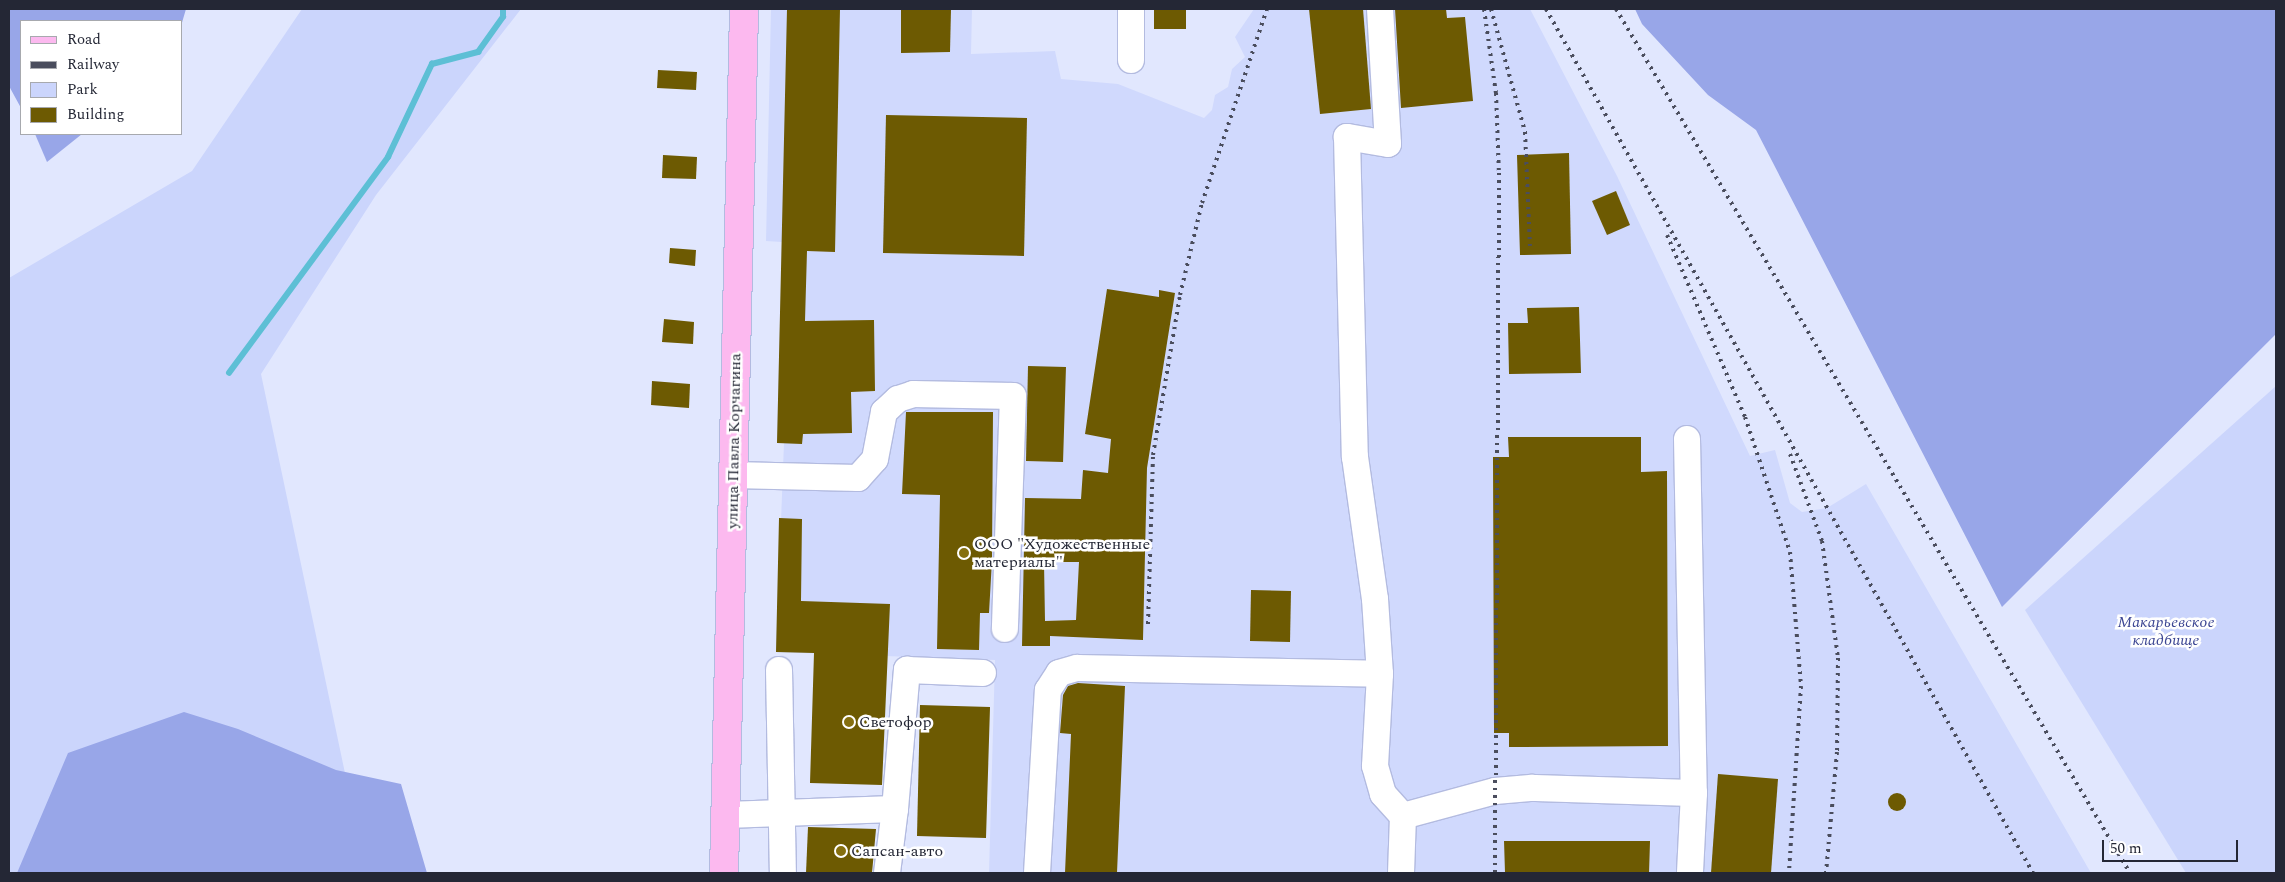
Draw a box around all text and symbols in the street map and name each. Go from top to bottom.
legend [20,20,182,135]
text: Road [67,28,101,51]
text: Railway [67,53,119,76]
text: Park [67,78,98,101]
text: Building [67,103,124,126]
street label: улица Павла Корчагина [723,353,745,529]
place label: ООО "Художественные материалы" [974,534,1150,572]
marker: ООО "Художественные материалы" [958,547,970,559]
park label: Макарьевское кладбище [2117,612,2215,650]
place label: Светофор [859,712,932,732]
marker: Светофор [843,716,855,728]
scale bar [2105,830,2241,862]
text: 50 m [2110,837,2142,860]
place label: Сапсан-авто [851,841,943,861]
marker: Сапсан-авто [835,845,847,857]

